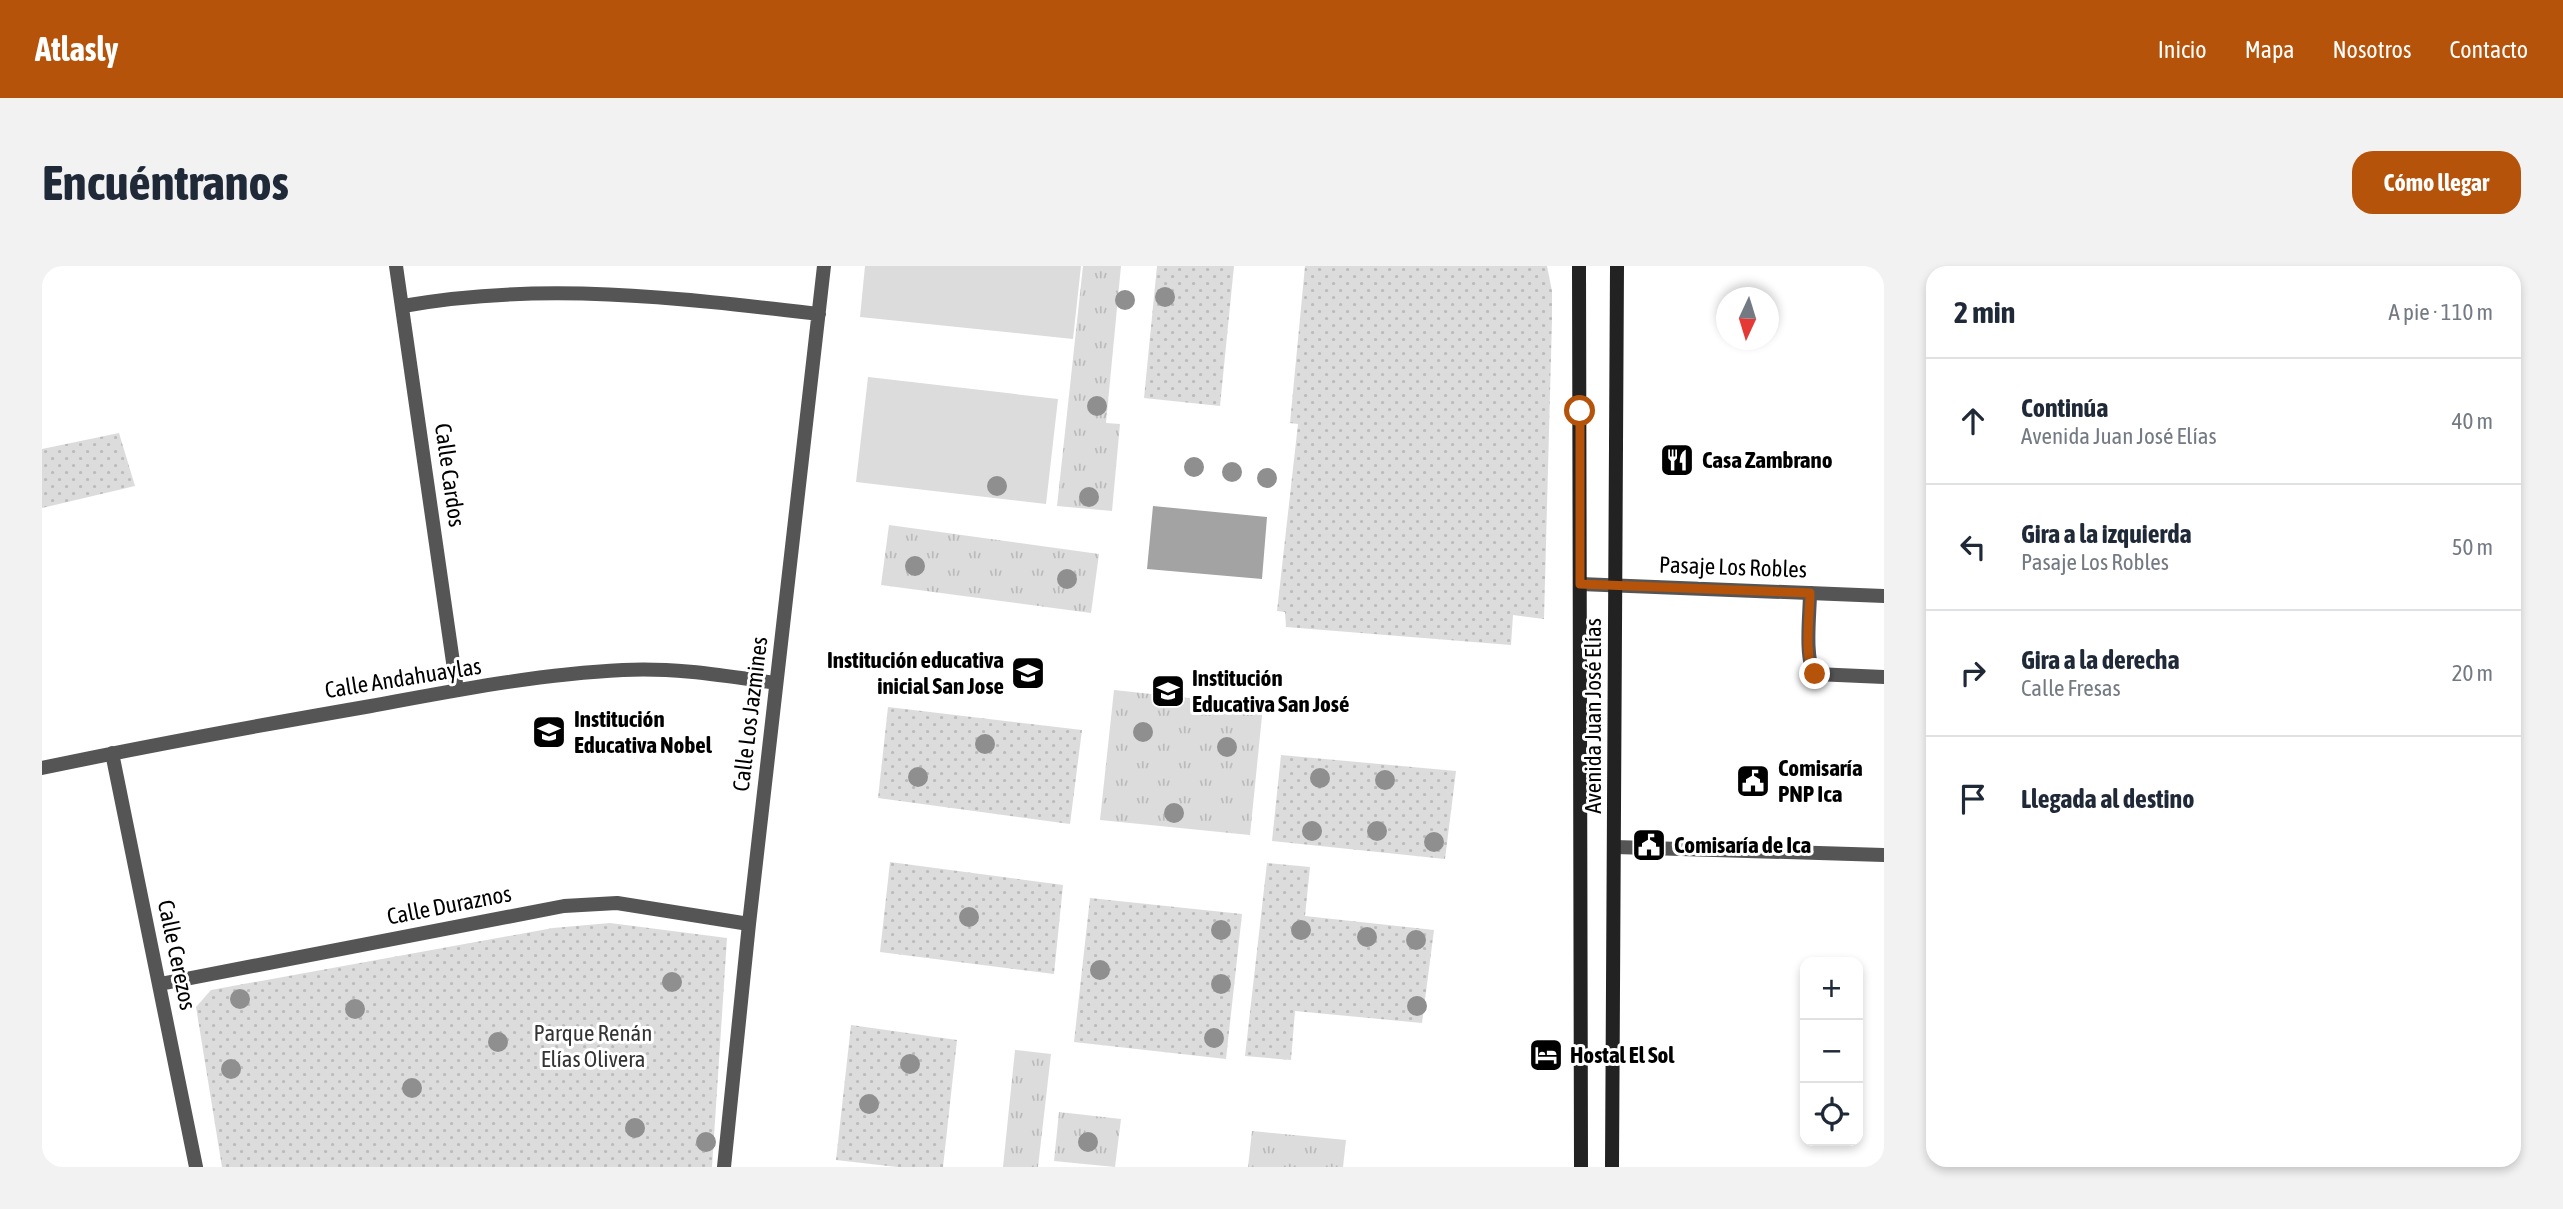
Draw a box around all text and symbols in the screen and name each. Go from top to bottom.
text: Atlasly [35,30,118,68]
text: Inicio [2158,36,2207,63]
text: Mapa [2245,36,2294,63]
text: Nosotros [2332,36,2411,63]
text: Contacto [2449,36,2528,63]
button: Cómo llegar [2352,151,2521,214]
text: Encuéntranos [42,154,289,210]
north arrow [1716,287,1779,350]
text: 2 min [1954,295,2015,329]
text: A pie · 110 m [2389,299,2493,325]
text: Continúa [2021,393,2108,423]
route start [1564,395,1595,426]
icon: ahead [1954,402,1992,440]
text: 40 m [2452,408,2493,434]
street label: Calle Cardos [430,422,470,528]
text: Avenida Juan José Elías [2021,423,2217,449]
restaurant icon: Casa Zambrano [1658,441,1696,479]
place label: Casa Zambrano [1702,447,1833,473]
text: Gira a la izquierda [2021,519,2192,549]
icon: left [1954,528,1992,566]
text: 50 m [2452,534,2493,560]
text: Pasaje Los Robles [2021,549,2169,575]
street label: Pasaje Los Robles [1659,551,1807,583]
street label: Avenida Juan José Elías [1580,618,1606,814]
street label: Calle Los Jazmines [728,635,772,793]
text: Gira a la derecha [2021,645,2180,675]
place label: Institución educativa inicial San Jose [827,647,1004,699]
street label: Calle Andahuaylas [323,653,483,703]
school or university icon: Institución educativa inicial San Jose [1009,654,1047,692]
icon: right [1954,654,1992,692]
route end [1799,658,1830,689]
text: 20 m [2452,660,2493,686]
place label: Institución Educativa San José [1192,665,1349,717]
school or university icon: Institución Educativa San José [1149,672,1187,710]
text: Calle Fresas [2021,675,2121,701]
place label: Institución Educativa Nobel [574,706,713,758]
school or university icon: Institución Educativa Nobel [530,713,568,751]
place label: Comisaría PNP Ica [1778,755,1863,807]
public building icon: Comisaría PNP Ica [1734,762,1772,800]
icon: arrive [1954,780,1992,818]
text: Llegada al destino [2021,784,2194,814]
public building icon: Comisaría de Ica [1630,826,1668,864]
place label: Comisaría de Ica [1674,832,1812,858]
street label: Calle Duraznos [385,880,513,930]
street label: Calle Cerezos [153,898,201,1012]
map controls [1800,957,1863,1146]
button: + [1800,957,1863,1020]
park label: Parque Renán Elías Olivera [534,1020,652,1072]
button: − [1800,1020,1863,1083]
hotel icon: Hostal El Sol [1527,1036,1565,1074]
place label: Hostal El Sol [1570,1042,1675,1068]
button: locate [1800,1083,1863,1146]

